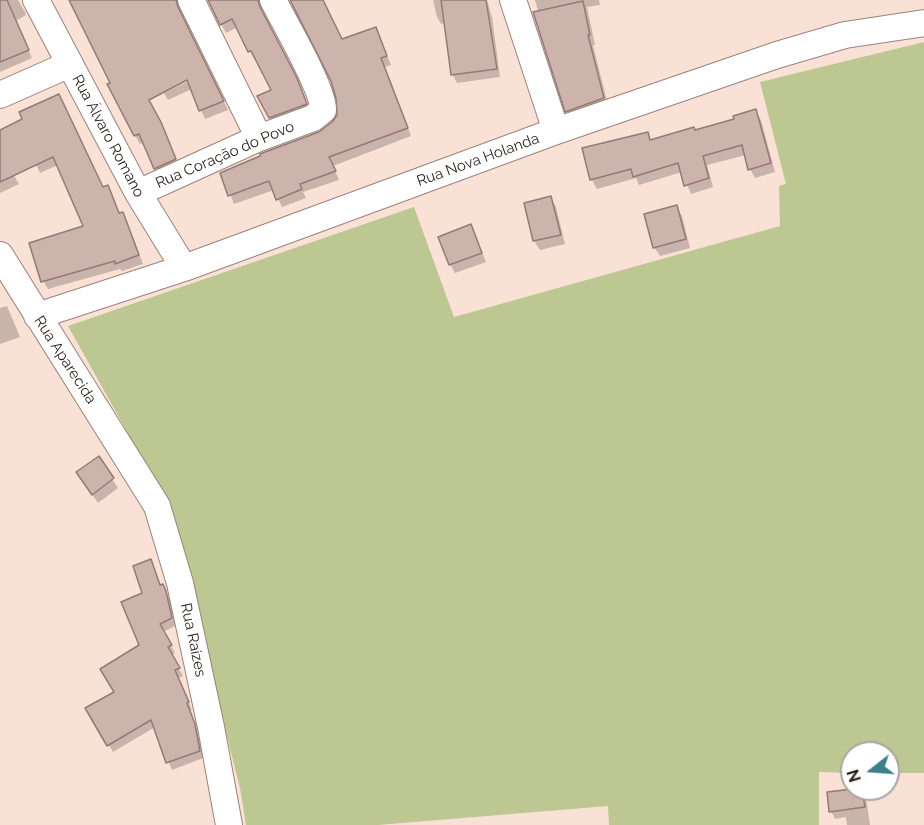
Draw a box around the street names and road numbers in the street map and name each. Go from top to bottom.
street label: Rua Álvaro Romano [68,72,148,200]
street label: Rua Coração do Povo [153,118,297,192]
street label: Rua Nova Holanda [414,130,542,190]
street label: Rua Aparecida [30,313,100,407]
street label: Rua Raizes [176,601,210,679]

